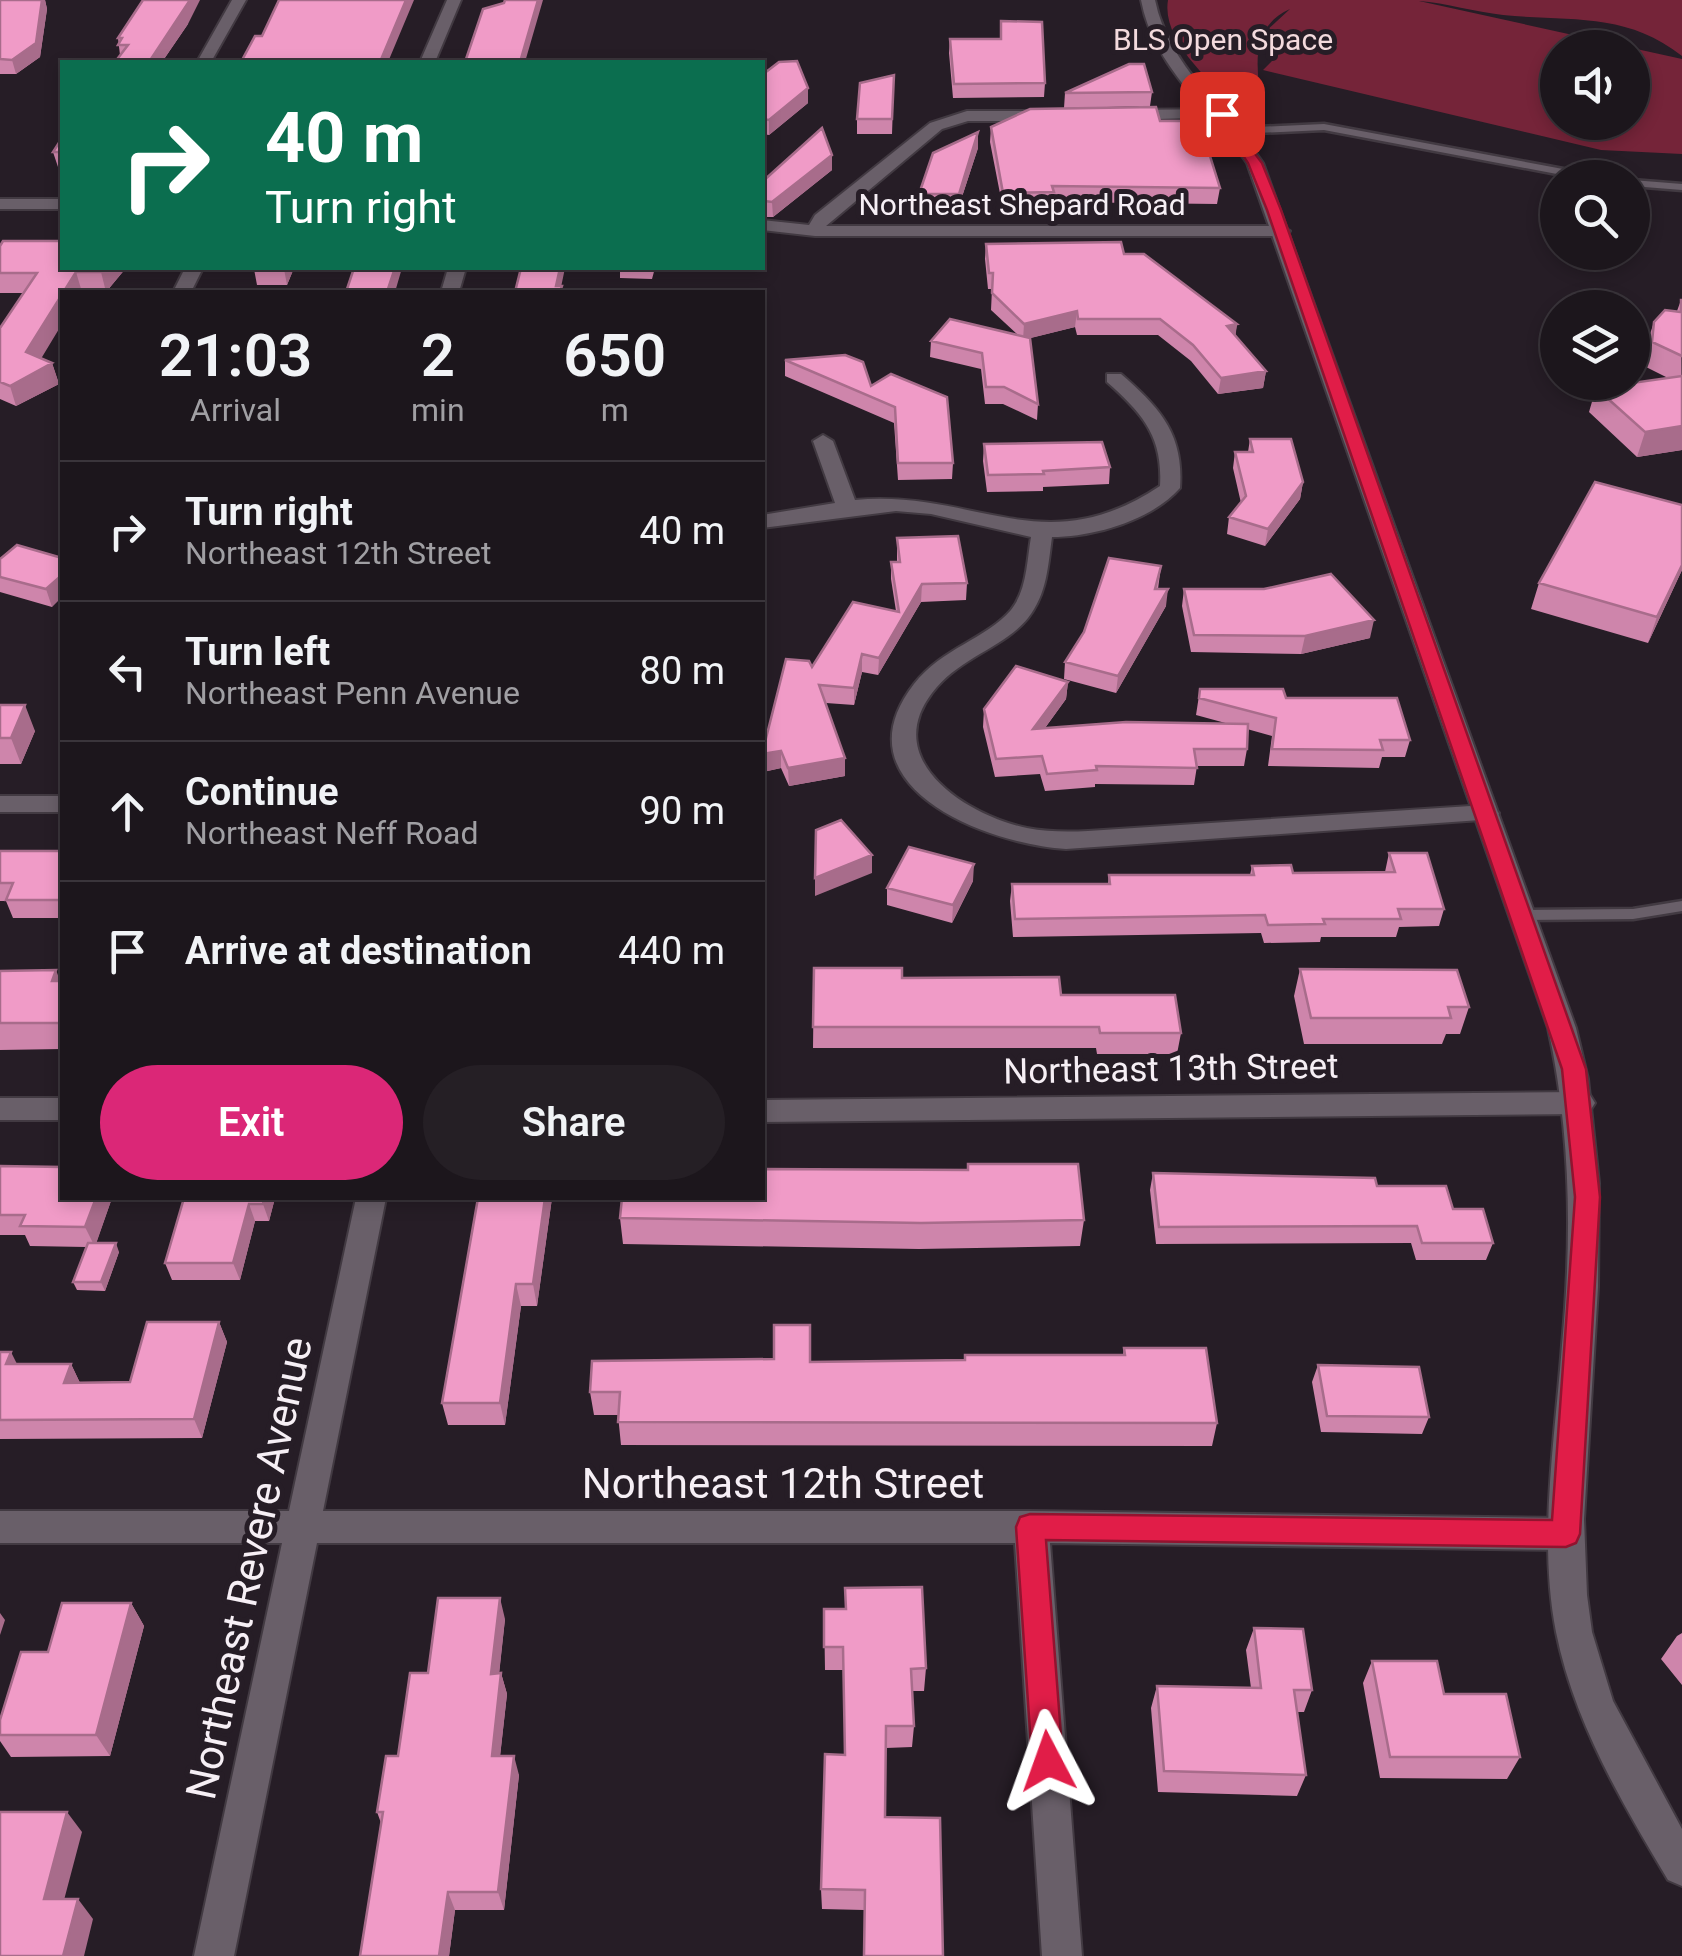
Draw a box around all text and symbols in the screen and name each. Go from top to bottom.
park label: BLS Open Space [1113,22,1333,57]
map controls [1540,30,1650,400]
button: sound [1540,30,1650,140]
pin [1180,72,1265,157]
icon: arrive [1195,87,1250,142]
text: 40 m [265,97,423,179]
icon: right [100,100,230,230]
button: search [1540,160,1650,270]
text: Turn right [265,181,457,234]
street label: Northeast Shepard Road [858,187,1186,222]
button: layers [1540,290,1650,400]
text: 21:03 [159,320,312,391]
text: 2 [421,320,455,391]
text: 650 [563,320,666,391]
text: Arrival [190,391,281,429]
text: min [411,391,465,429]
text: m [601,391,629,429]
text: Turn right [185,490,353,534]
icon: right [100,504,155,559]
text: 40 m [640,509,725,553]
text: Northeast 12th Street [185,534,492,572]
text: Turn left [185,630,330,674]
icon: left [100,644,155,699]
text: 80 m [640,649,725,693]
text: Northeast Penn Avenue [185,674,520,712]
text: Continue [185,770,339,814]
icon: ahead [100,784,155,839]
text: 90 m [640,789,725,833]
text: Northeast Neff Road [185,814,479,852]
icon: arrive [100,924,155,979]
text: Arrive at destination [185,929,532,973]
text: 440 m [618,929,725,973]
street label: Northeast 13th Street [1003,1046,1339,1092]
button: Exit [100,1065,403,1180]
button: Share [423,1065,725,1180]
street label: Northeast Revere Avenue [176,1332,322,1804]
street label: Northeast 12th Street [582,1459,984,1508]
position arrow [996,1709,1100,1813]

